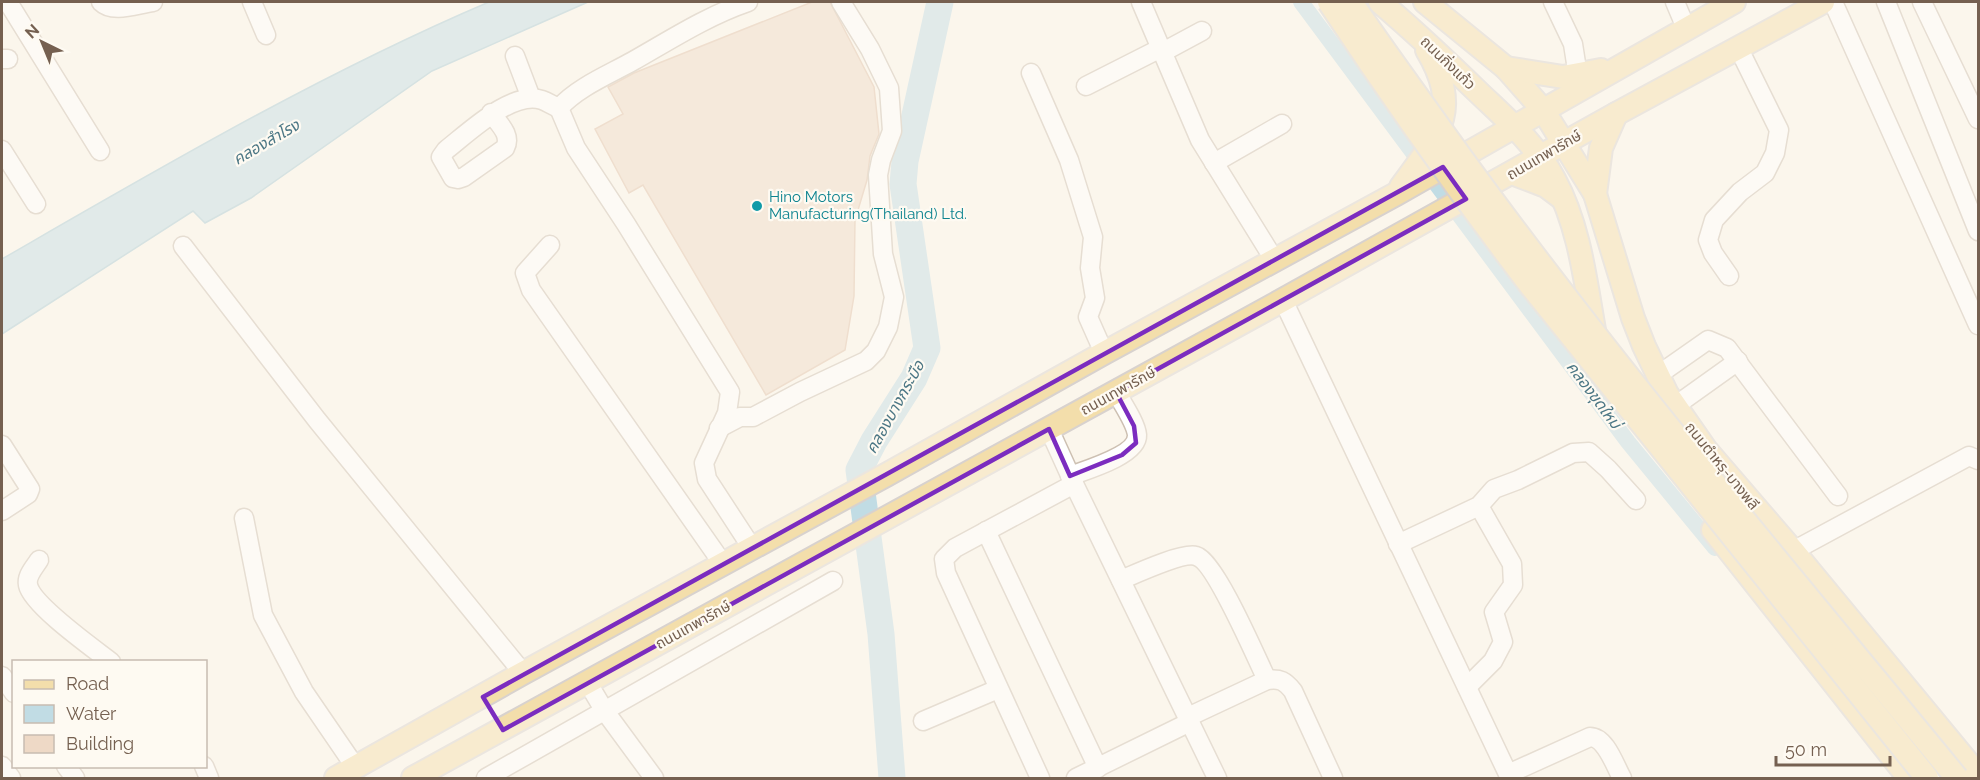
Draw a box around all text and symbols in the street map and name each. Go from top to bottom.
north arrow [12,12,72,72]
text: N [21,20,43,43]
street label: ถนนกิ่งแก้ว [1417,32,1480,94]
water label: คลองสำโรง [229,115,304,169]
street label: ถนนเทพารักษ์ [1503,126,1585,184]
place label: Hino Motors Manufacturing(Thailand) Ltd. [769,188,967,223]
marker: Hino Motors Manufacturing(Thailand) Ltd. [750,199,764,213]
water label: คลองบางกระบือ [862,357,929,457]
water label: คลองขุดใหม่ [1562,358,1627,435]
street label: ถนนเทพารักษ์ [1077,363,1159,419]
street label: ถนนตำหรุ-บางพลี [1681,418,1763,514]
street label: ถนนเทพารักษ์ [652,597,734,653]
legend [12,660,207,768]
text: Road [66,673,109,694]
text: Water [66,703,117,724]
scale bar [1776,729,1890,767]
text: Building [66,733,134,754]
text: 50 m [1785,739,1827,760]

